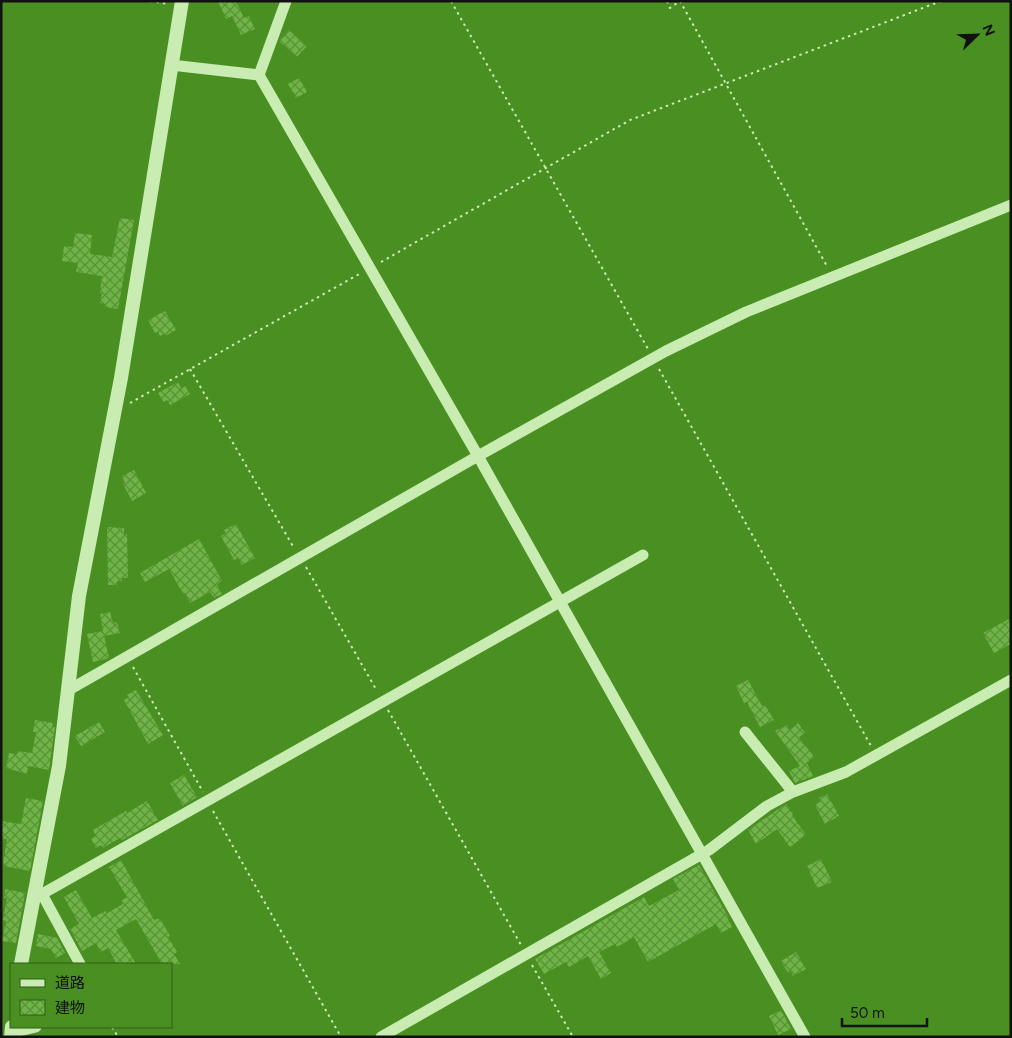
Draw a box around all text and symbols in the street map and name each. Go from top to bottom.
north arrow [952,10,1002,60]
text: N [979,22,998,38]
legend [10,963,172,1028]
text: 道路 [55,974,85,992]
scale bar [842,996,927,1028]
text: 建物 [55,999,85,1017]
text: 50 m [850,1004,885,1022]

